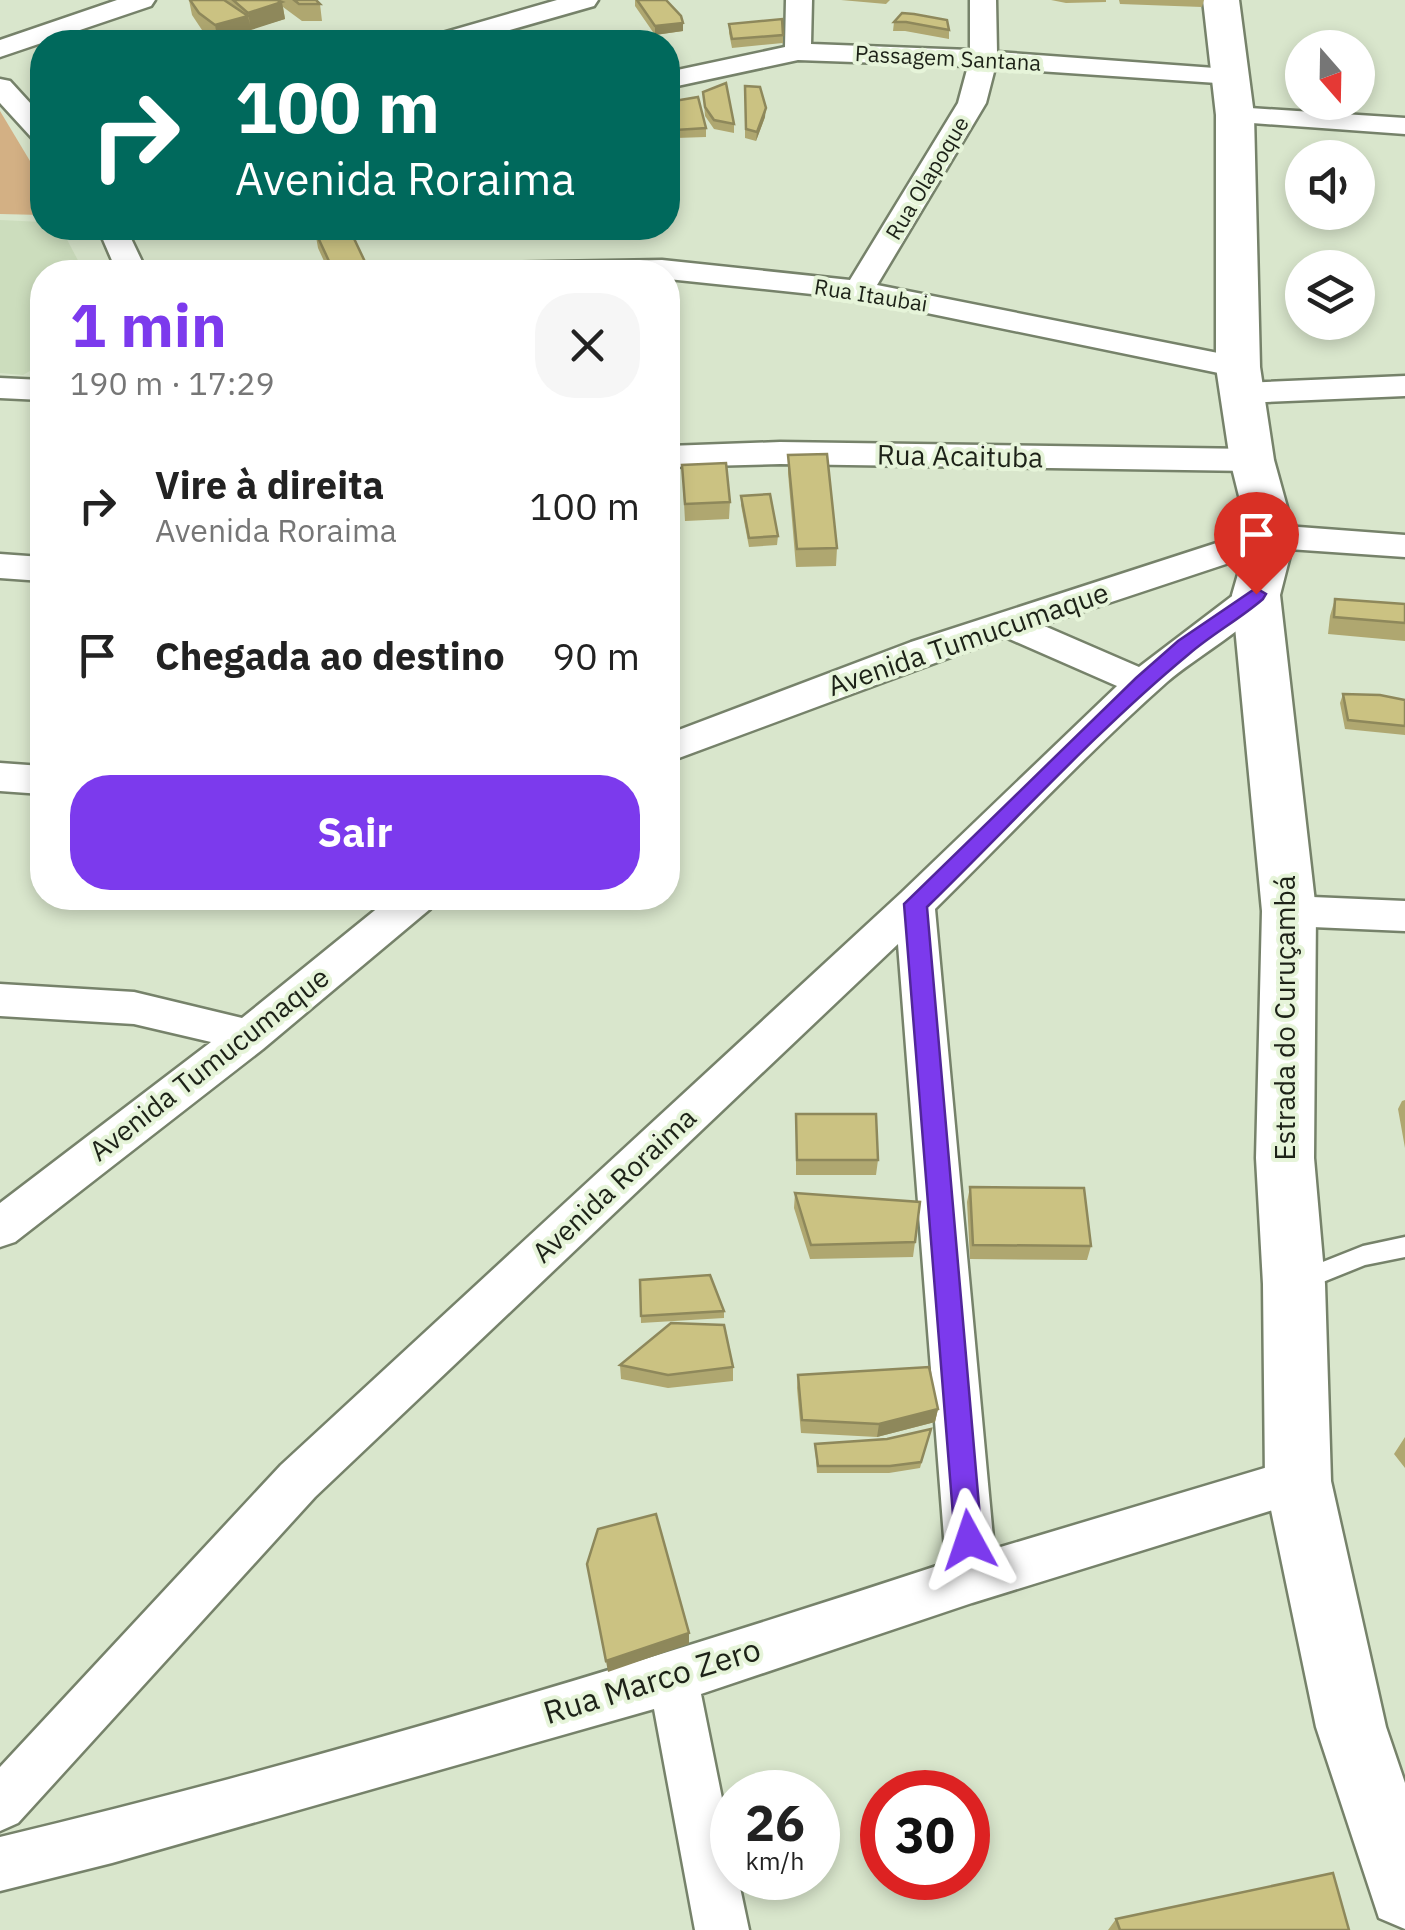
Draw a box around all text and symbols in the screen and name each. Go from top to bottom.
north arrow [1285,30,1375,120]
map controls [1285,30,1375,340]
street label: Passagem Santana [854,38,1042,77]
text: 100 m [235,61,440,152]
icon: right [70,70,200,200]
street label: Rua Olapoque [878,111,975,245]
button: sound [1285,140,1375,230]
text: Avenida Roraima [235,149,575,207]
button: layers [1285,250,1375,340]
street label: Rua Itaubai [812,271,930,318]
text: 1 min [70,285,227,364]
button: close [535,293,640,398]
text: 190 m · 17:29 [70,362,275,404]
street label: Rua Acaituba [877,436,1044,475]
text: Vire à direita [155,460,384,509]
icon: right [70,478,125,533]
text: 100 m [529,481,640,530]
pin [1214,492,1299,595]
icon: arrive [1229,507,1284,562]
text: Avenida Roraima [155,509,397,551]
street label: Avenida Tumucumaque [822,573,1113,704]
icon: arrive [70,628,125,683]
text: Chegada ao destino [155,631,505,680]
text: 90 m [552,631,640,680]
button: Sair [70,775,640,890]
street label: Estrada do Curuçambá [1266,875,1303,1161]
street label: Avenida Tumucumaque [81,958,336,1169]
street label: Avenida Roraima [524,1099,704,1270]
position arrow [917,1488,1021,1592]
street label: Rua Marco Zero [538,1627,765,1733]
speed limit sign: 30 [860,1770,990,1900]
text: 26 [745,1790,805,1855]
text: km/h [746,1844,804,1877]

